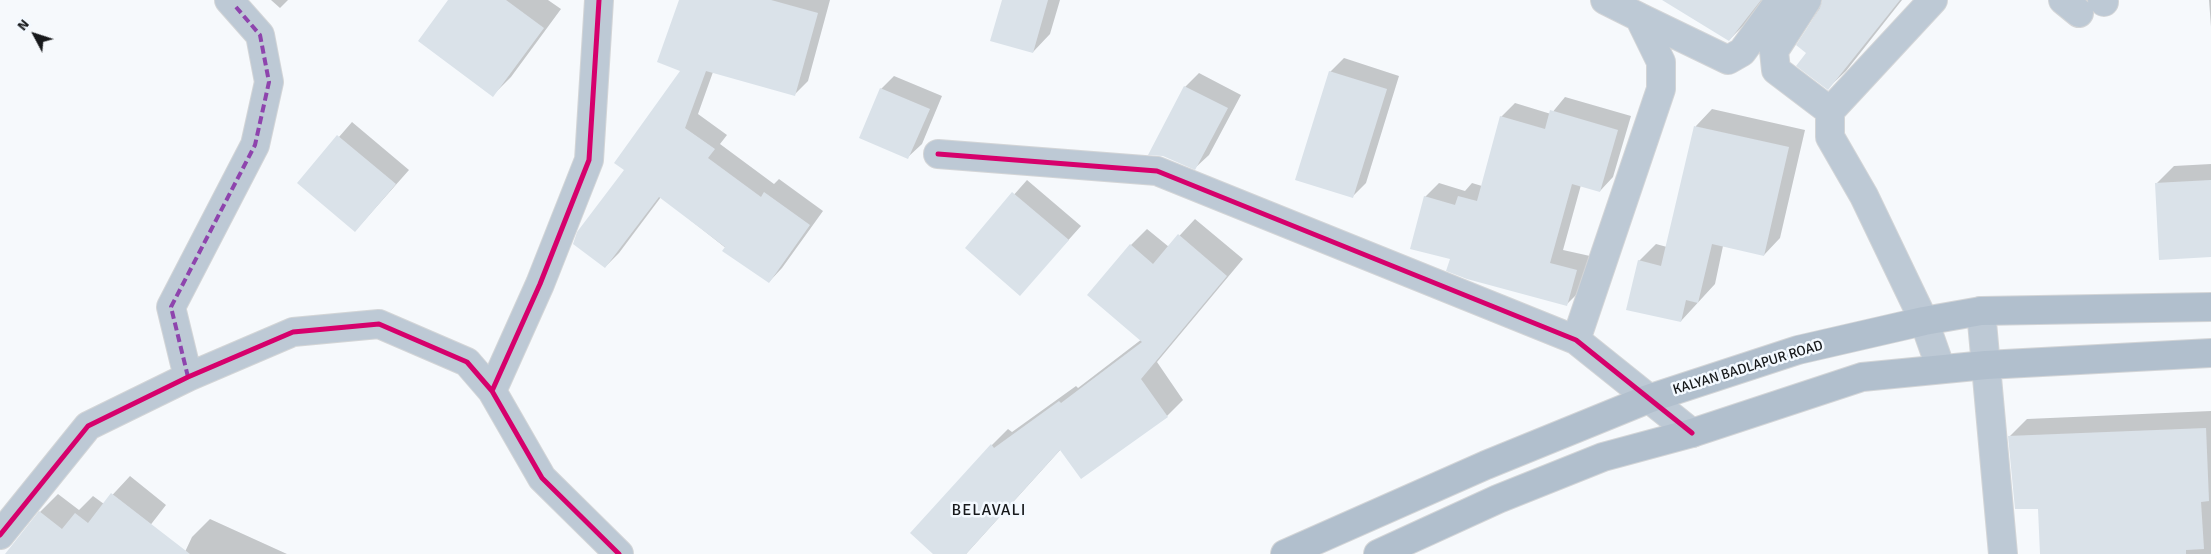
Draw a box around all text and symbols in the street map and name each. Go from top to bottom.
north arrow [10,10,60,60]
text: N [13,16,33,34]
street label: KALYAN BADLAPUR ROAD [1671,337,1825,399]
district label: BELAVALI [951,501,1027,521]

